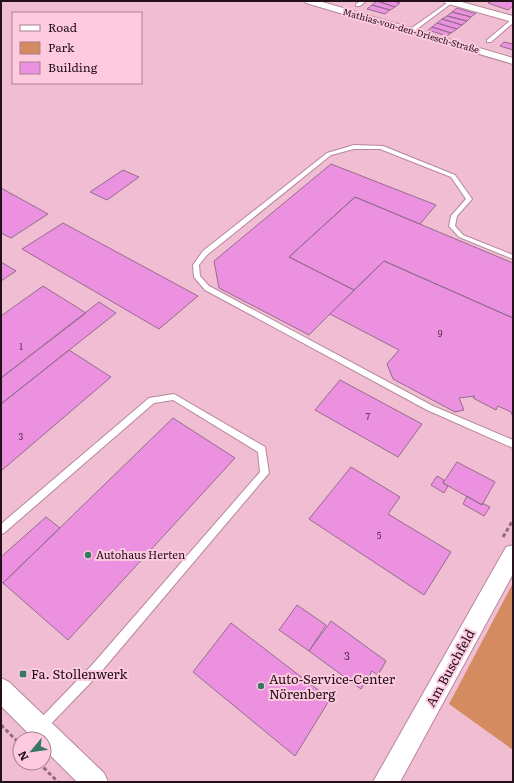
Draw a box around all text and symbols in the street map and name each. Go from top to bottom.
street label: Mathias-von-den-Driesch-Straße [342,4,481,56]
legend [12,12,142,84]
text: Road [48,18,78,36]
text: Park [48,38,75,56]
text: Building [48,58,98,76]
house number: 9 [438,326,443,340]
house number: 1 [19,339,23,353]
house number: 7 [366,409,371,423]
house number: 3 [19,429,24,443]
house number: 5 [377,528,382,542]
place label: Autohaus Herten [96,546,185,562]
marker: Autohaus Herten [83,550,93,560]
street label: Am Buschfeld [420,626,479,710]
house number: 3 [344,647,350,663]
place label: Fa. Stollenwerk [31,664,128,683]
marker: Fa. Stollenwerk [18,669,28,679]
place label: Auto-Service-Center Nörenberg [269,669,396,703]
marker: Auto-Service-Center Nörenberg [256,681,266,691]
north arrow [12,731,52,771]
text: N [13,748,32,764]

